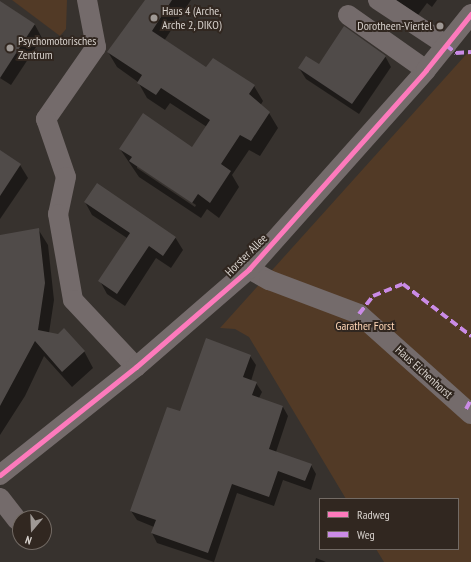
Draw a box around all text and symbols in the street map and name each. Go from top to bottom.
place label: Haus 4 (Arche, Arche 2, DIKO) [162,4,222,32]
marker: Haus 4 (Arche, Arche 2, DIKO) [149,13,159,23]
place label: Dorotheen-Viertel [357,19,432,33]
marker: Dorotheen-Viertel [435,21,445,31]
place label: Psychomotorisches Zentrum [18,34,96,62]
marker: Psychomotorisches Zentrum [5,43,15,53]
street label: Horster Allee [222,231,270,279]
park label: Garather Forst [336,319,394,333]
street label: Haus Eichenhorst [393,343,455,401]
legend [319,498,459,550]
text: Radweg [357,507,390,522]
north arrow [12,510,52,550]
text: Weg [357,527,375,542]
text: N [23,533,34,548]

